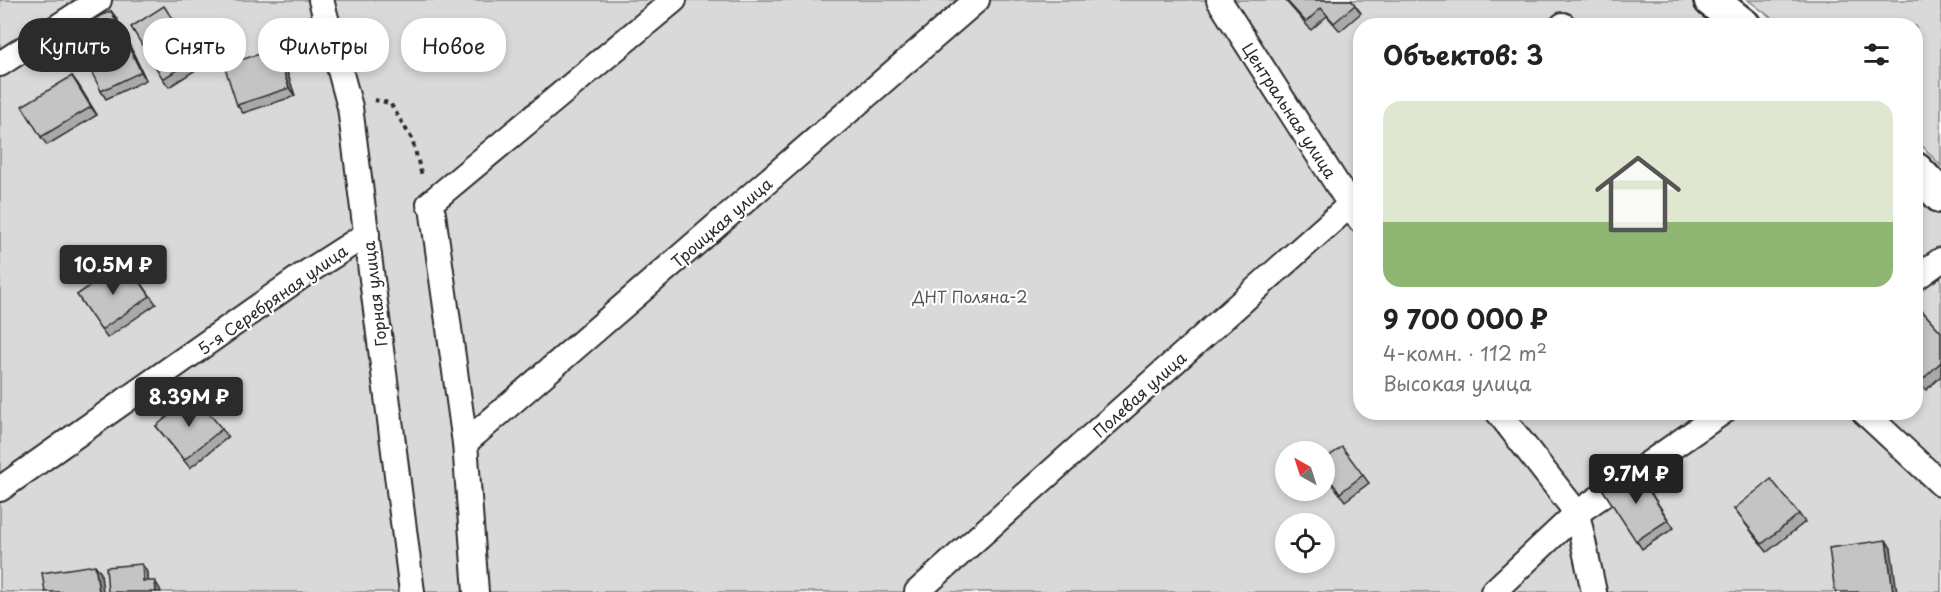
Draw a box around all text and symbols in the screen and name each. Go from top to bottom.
chip: Купить [18,18,131,72]
chip: Снять [143,18,246,72]
chip: Фильтры [258,18,389,72]
chip: Новое [401,18,506,72]
text: Объектов: 3 [1383,35,1543,74]
street label: Центральная улица [1237,37,1343,183]
icon: filters [1860,38,1893,71]
icon: home [1584,140,1692,248]
street label: Троицкая улица [665,171,777,273]
street label: 5-я Серебряная улица [192,238,352,360]
street label: Горная улица [356,240,392,348]
pin: 10.5M ₽ [58,245,168,296]
text: 10.5M ₽ [74,249,152,279]
park label: ДНТ Поляна-2 [911,284,1028,308]
text: 9 700 000 ₽ [1383,299,1548,338]
text: 4-комн. · 112 m² [1383,338,1547,368]
street label: Полевая улица [1087,345,1191,443]
text: Высокая улица [1383,368,1532,398]
pin: 8.39M ₽ [134,377,244,428]
text: 8.39M ₽ [149,381,229,411]
north arrow [1275,441,1335,501]
map controls [1275,441,1335,573]
pin: 9.7M ₽ [1587,454,1685,505]
text: 9.7M ₽ [1603,458,1669,488]
button: locate [1275,513,1335,573]

